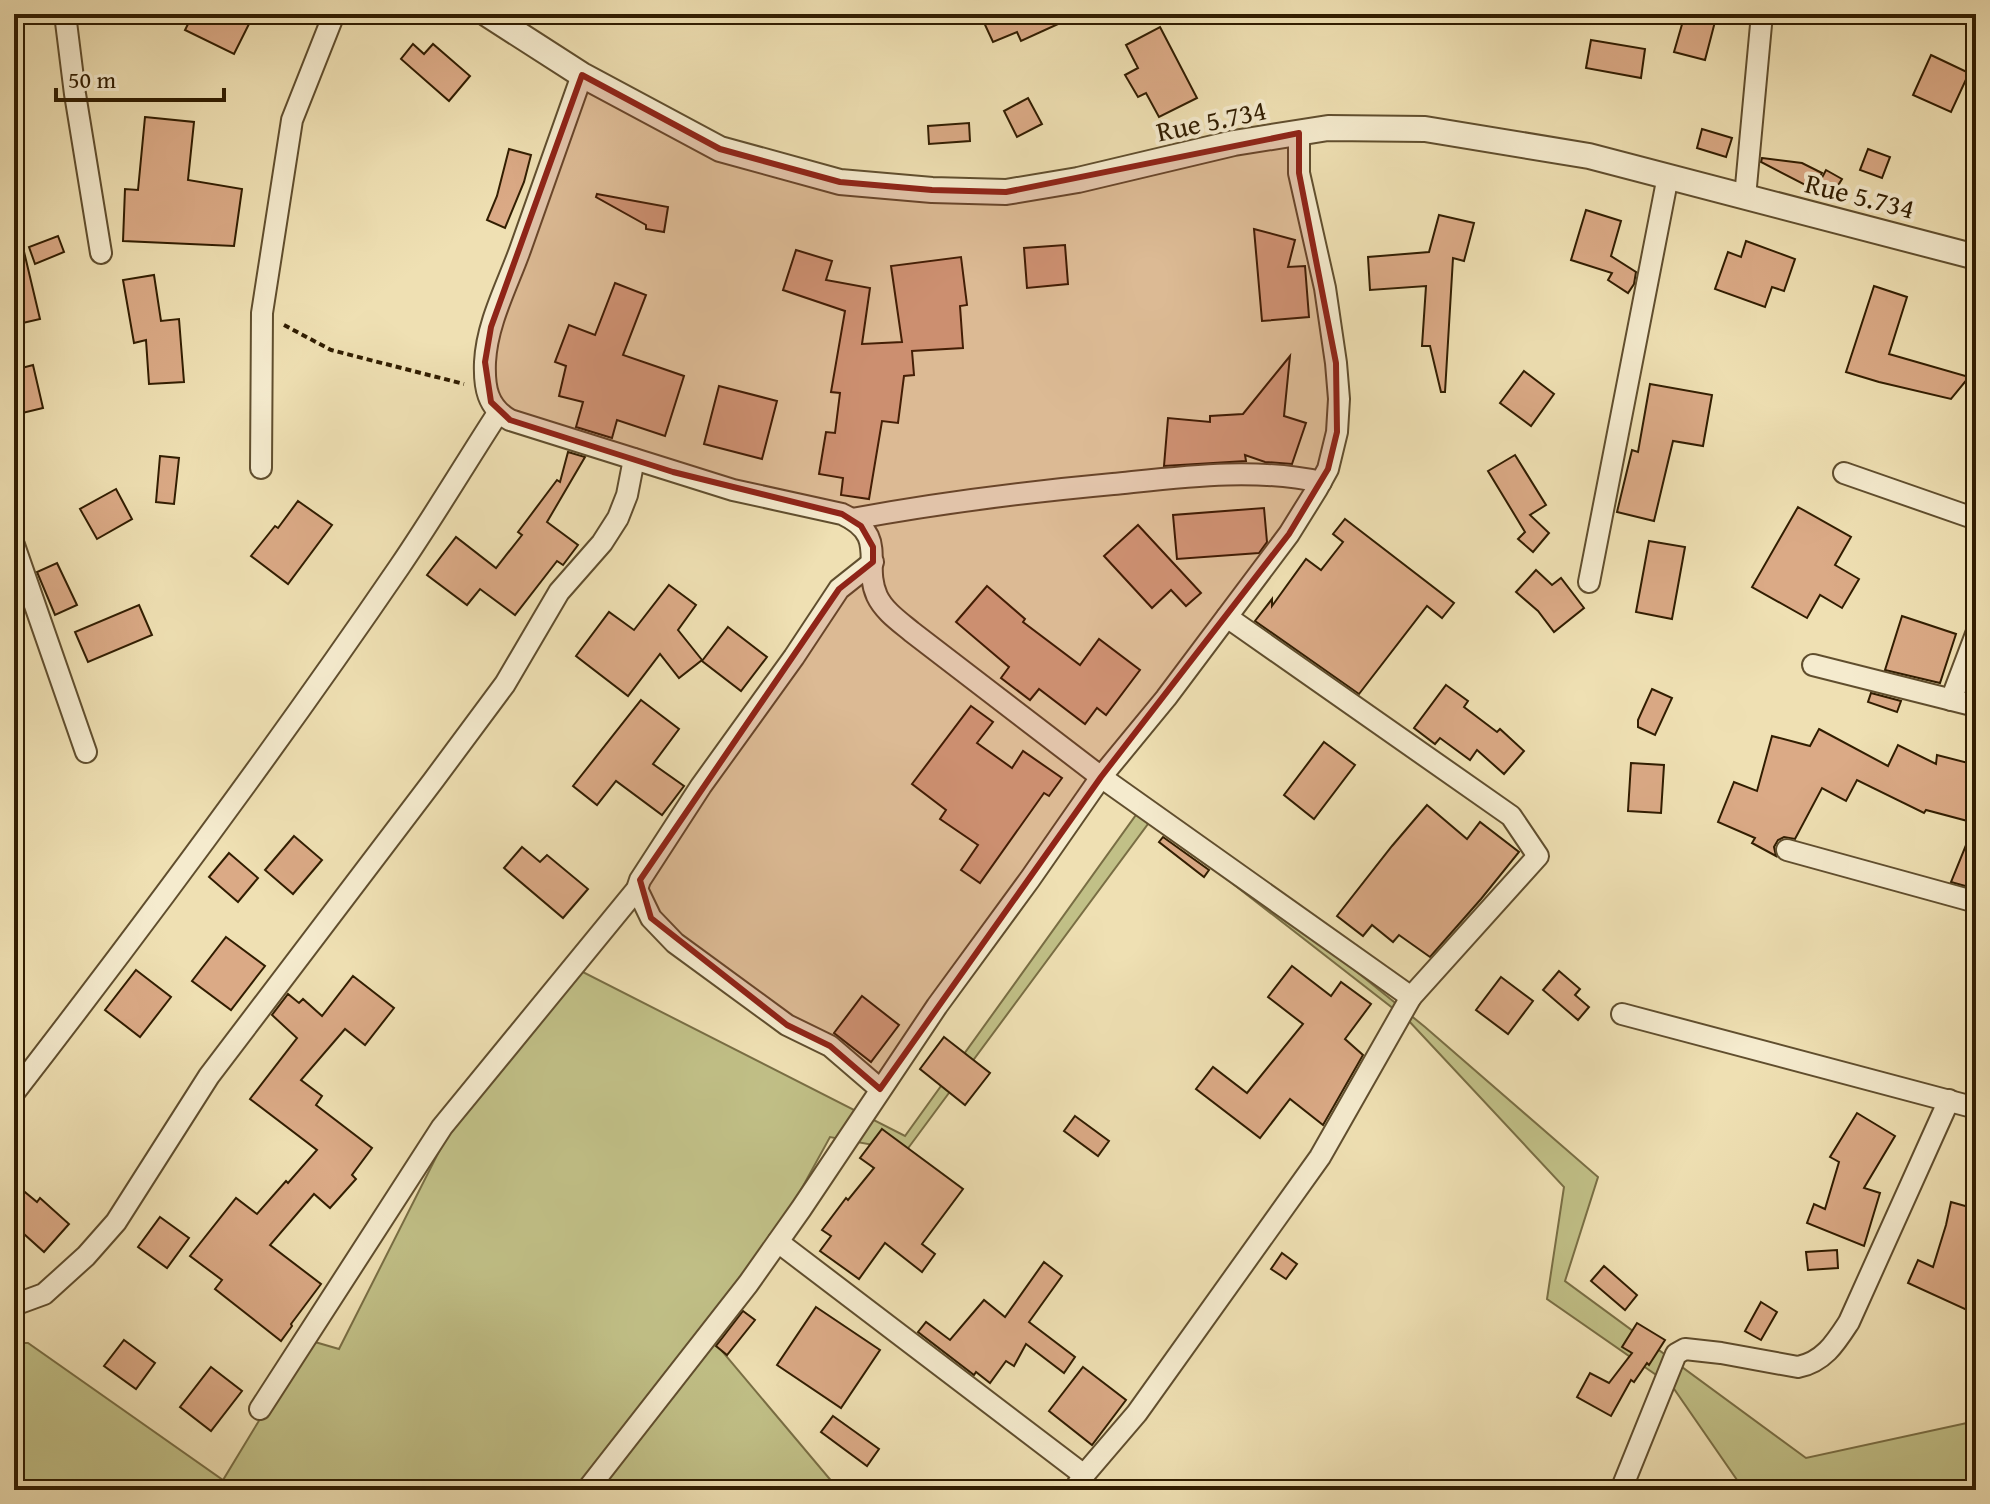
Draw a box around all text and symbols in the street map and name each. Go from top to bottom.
scale bar [56,52,224,102]
text: 50 m [68,62,116,97]
street label: Rue 5.734 [1152,88,1270,152]
street label: Rue 5.734 [1801,162,1919,228]

